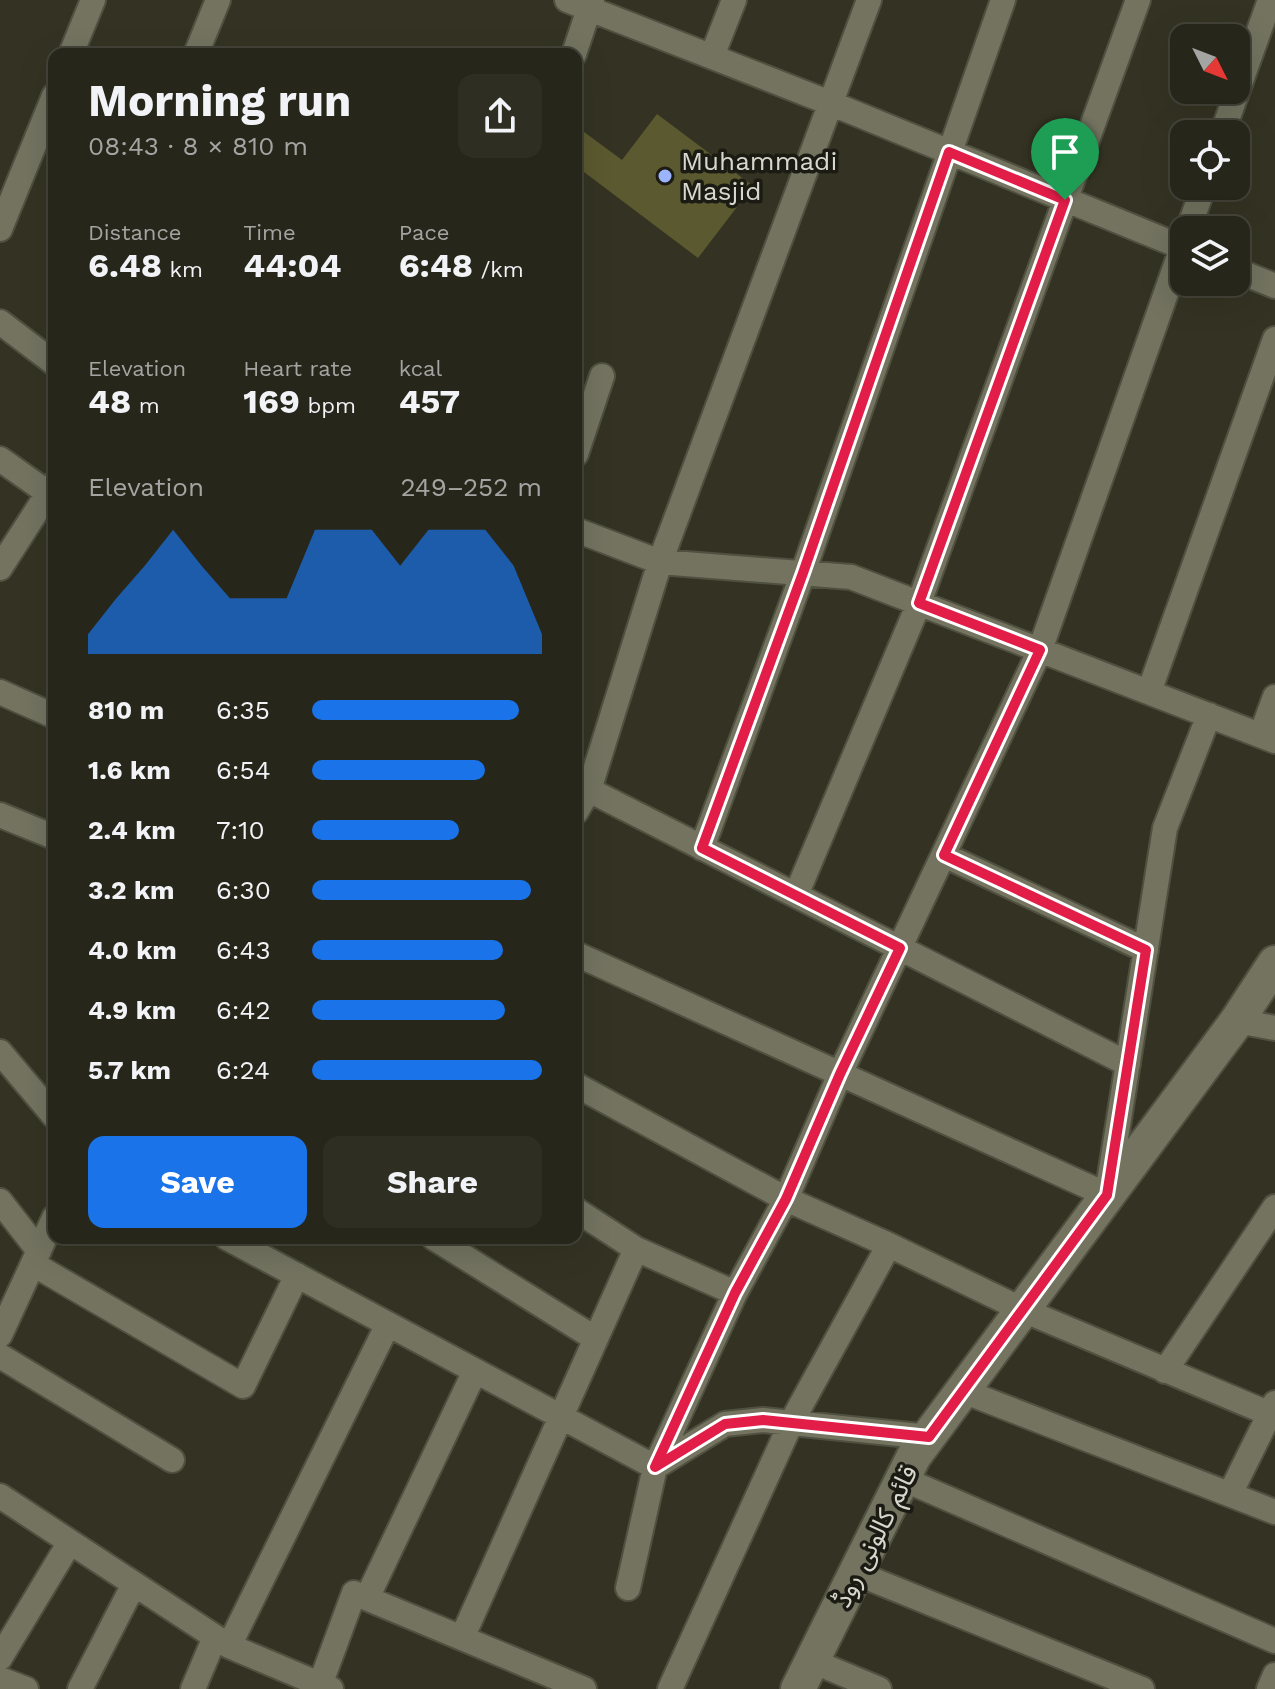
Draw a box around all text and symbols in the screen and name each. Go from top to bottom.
north arrow [1170,24,1250,104]
map controls [1170,24,1250,296]
button: share [458,74,542,158]
text: Morning run [88,75,351,127]
pin [1031,118,1099,200]
button: locate [1170,120,1250,200]
icon: arrive [1043,130,1087,174]
text: 08:43 · 8 × 810 m [88,131,308,161]
place label: Muhammadi Masjid [681,146,837,206]
marker: Muhammadi Masjid [656,167,674,185]
button: layers [1170,216,1250,296]
text: Distance [88,220,182,245]
text: Time [243,220,296,245]
text: Pace [399,220,450,245]
text: 6.48 [88,245,162,285]
text: 44:04 [243,245,341,285]
text: 6:48 [399,245,473,285]
text: km [162,257,203,282]
text: /km [473,257,524,282]
text: Elevation [88,356,186,381]
text: Heart rate [243,356,352,381]
text: kcal [399,356,442,381]
text: 48 [88,381,131,421]
text: 169 [243,381,300,421]
text: 457 [399,381,460,421]
text: m [131,393,160,418]
text: bpm [300,393,356,418]
text: Elevation [88,472,204,502]
text: 249–252 m [400,472,542,502]
text: 810 m [88,695,164,725]
text: 6:35 [216,695,270,725]
text: 1.6 km [88,755,171,785]
text: 6:54 [216,755,271,785]
text: 2.4 km [88,815,176,845]
text: 7:10 [216,815,265,845]
text: 3.2 km [88,875,175,905]
text: 6:30 [216,875,271,905]
text: 4.0 km [88,935,177,965]
text: 6:43 [216,935,271,965]
text: 4.9 km [88,995,176,1025]
text: 6:42 [216,995,271,1025]
text: 5.7 km [88,1055,171,1085]
text: 6:24 [216,1055,270,1085]
button: Save [88,1136,307,1228]
button: Share [323,1136,542,1228]
street label: قائم کالونی روڈ [826,1460,928,1614]

